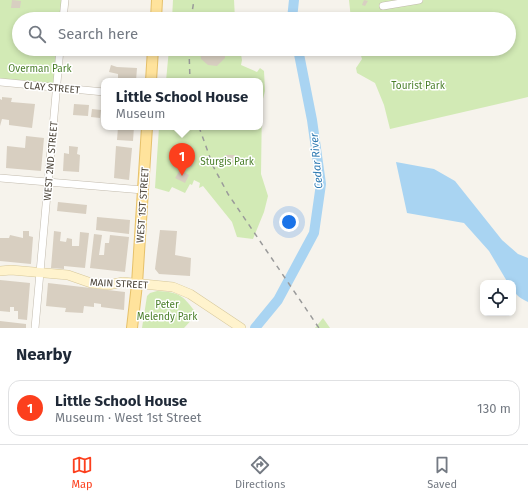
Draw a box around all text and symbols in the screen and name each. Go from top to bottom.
search box [12,12,516,56]
icon: search [26,23,48,45]
text: Search here [58,25,138,43]
park label: Overman Park [8,63,73,75]
popup [101,78,263,130]
street label: CLAY STREET [23,80,81,96]
park label: Tourist Park [391,80,446,92]
text: Little School House [116,88,248,106]
text: Museum [116,106,165,121]
street label: WEST 2ND STREET [42,120,61,201]
water label: Cedar River [308,132,325,189]
pin: 1 [169,143,195,176]
park label: Sturgis Park [200,156,255,168]
street label: WEST 1ST STREET [134,166,152,244]
your location [279,212,299,232]
street label: MAIN STREET [90,276,149,292]
map controls [480,280,516,316]
button: locate [480,280,516,316]
park label: Peter Melendy Park [137,299,198,323]
text: Nearby [16,344,71,365]
text: Little School House [55,392,187,410]
text: 1 [27,401,33,416]
text: 130 m [477,401,511,416]
text: Museum · West 1st Street [55,410,202,425]
tab: Map [71,454,93,491]
tab: Directions [235,454,285,491]
tab: Saved [427,454,457,491]

